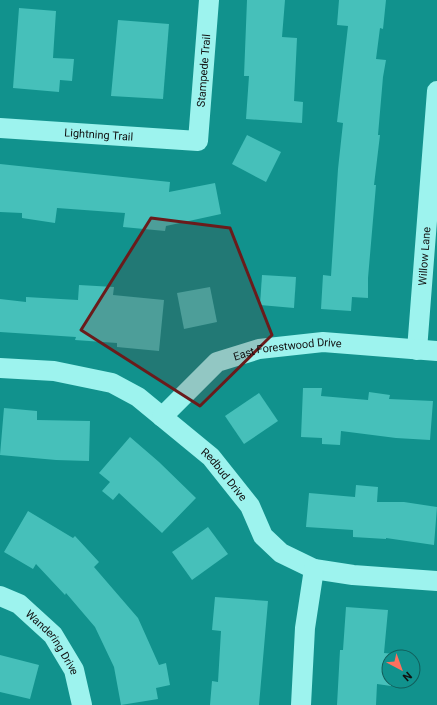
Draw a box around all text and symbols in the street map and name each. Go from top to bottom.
street label: Stampede Trail [194,34,213,108]
street label: Lightning Trail [64,126,134,143]
street label: Willow Lane [415,226,433,286]
street label: East Forestwood Drive [232,335,342,363]
street label: Redbud Drive [199,445,250,503]
street label: Wandering Drive [23,607,81,676]
north arrow [381,649,421,689]
text: N [400,669,414,684]

